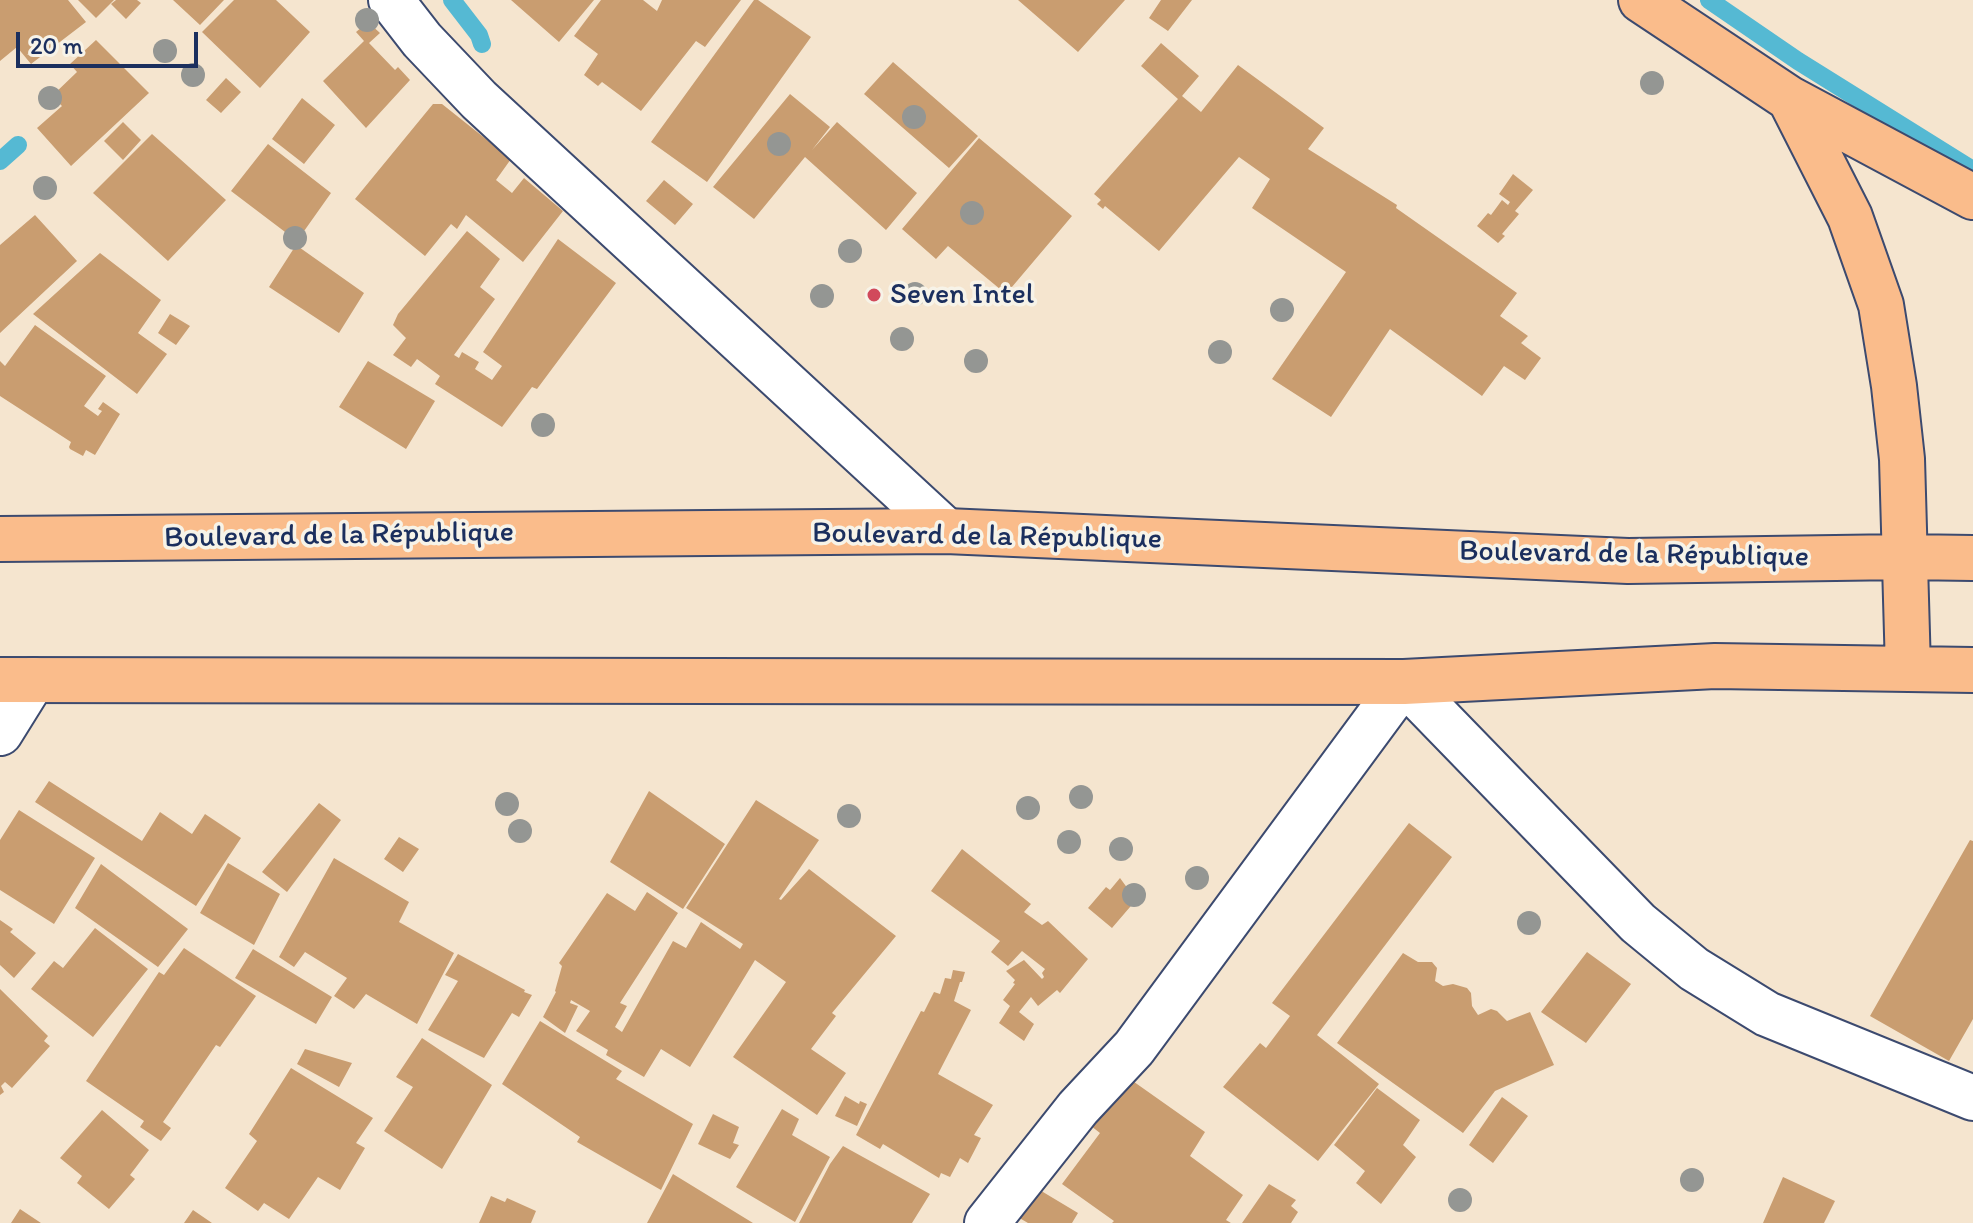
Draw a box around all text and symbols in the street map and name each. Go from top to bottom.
scale bar [20,16,202,66]
text: 20 m [30,31,83,60]
place label: Seven Intel [890,277,1034,313]
marker: Seven Intel [865,286,883,304]
street label: Boulevard de la République [164,515,514,557]
street label: Boulevard de la République [812,516,1162,558]
street label: Boulevard de la République [1459,534,1809,576]

